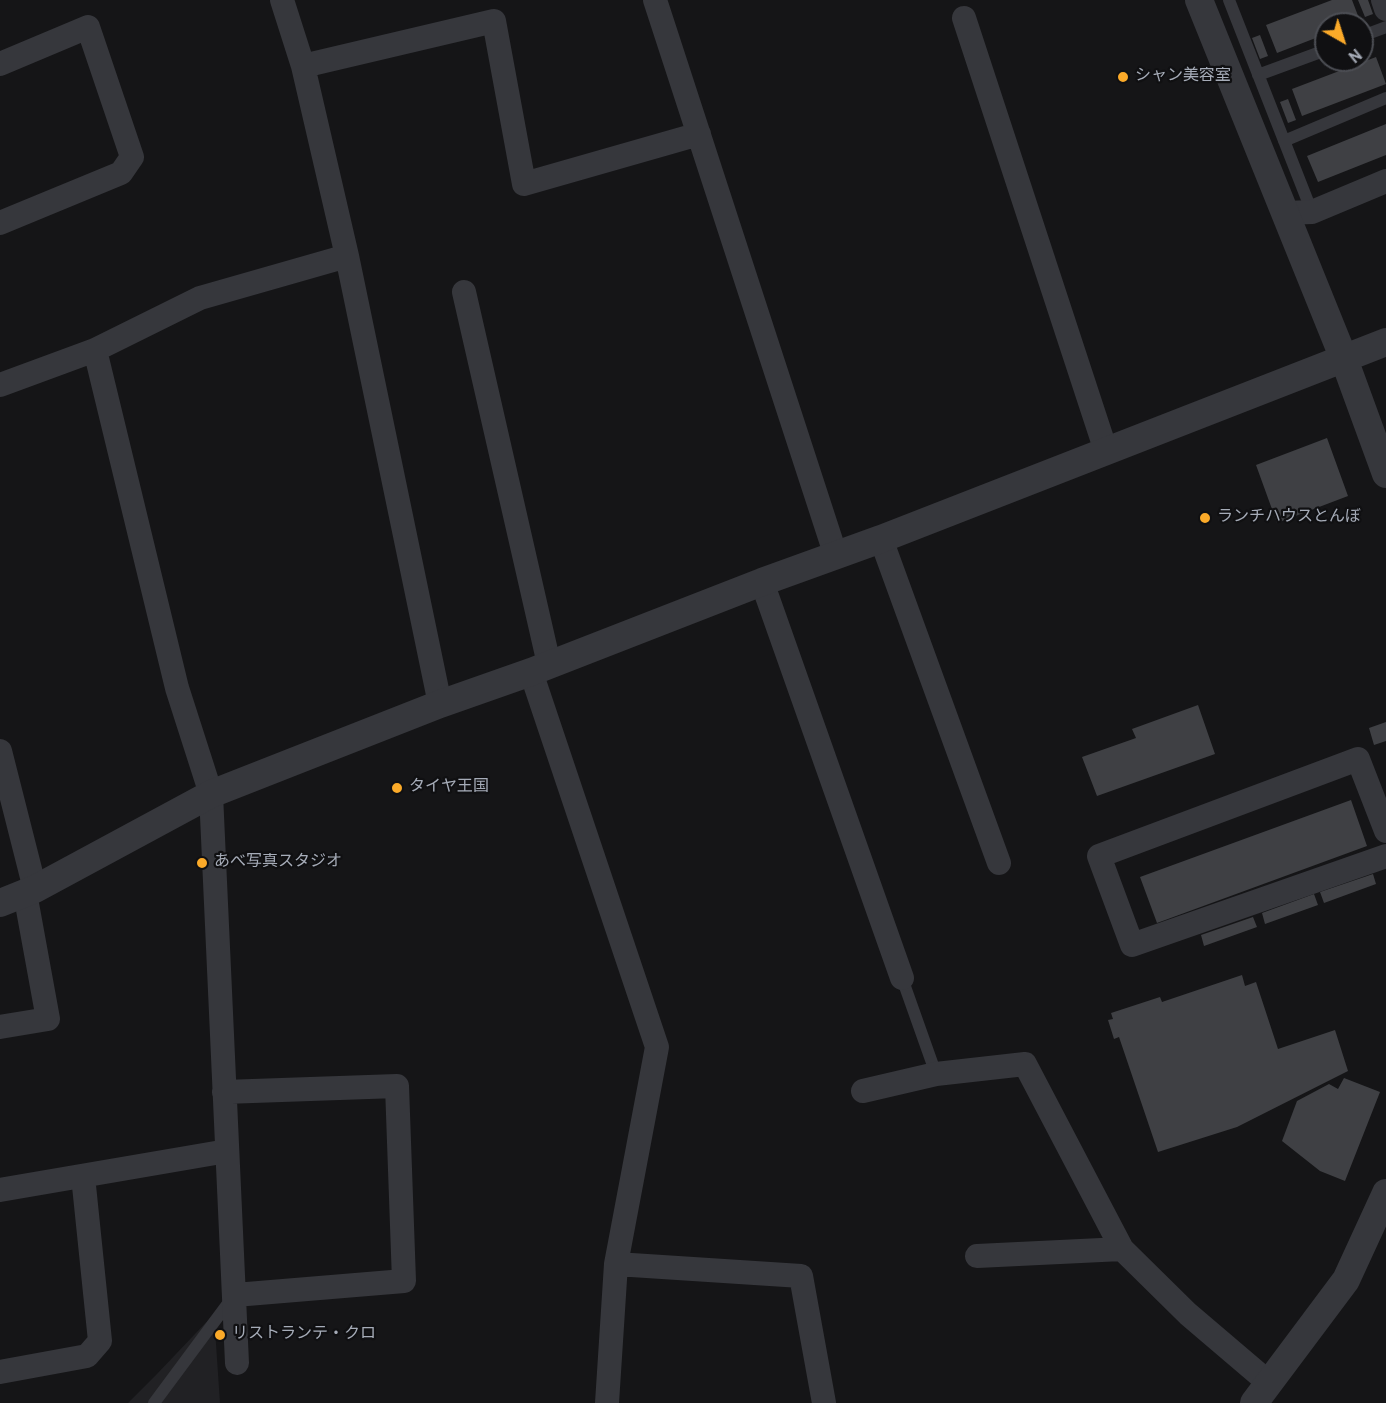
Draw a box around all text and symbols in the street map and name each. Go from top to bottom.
north arrow [1314,12,1374,72]
text: N [1343,43,1365,66]
place label: シャン美容室 [1135,67,1231,87]
marker: シャン美容室 [1116,70,1130,84]
place label: ランチハウスとんぼ [1217,508,1361,528]
marker: ランチハウスとんぼ [1198,511,1212,525]
place label: タイヤ王国 [409,778,489,798]
marker: タイヤ王国 [390,781,404,795]
place label: あべ写真スタジオ [214,853,342,873]
marker: あべ写真スタジオ [195,856,209,870]
place label: リストランテ・クロ [232,1325,376,1345]
marker: リストランテ・クロ [213,1328,227,1342]

